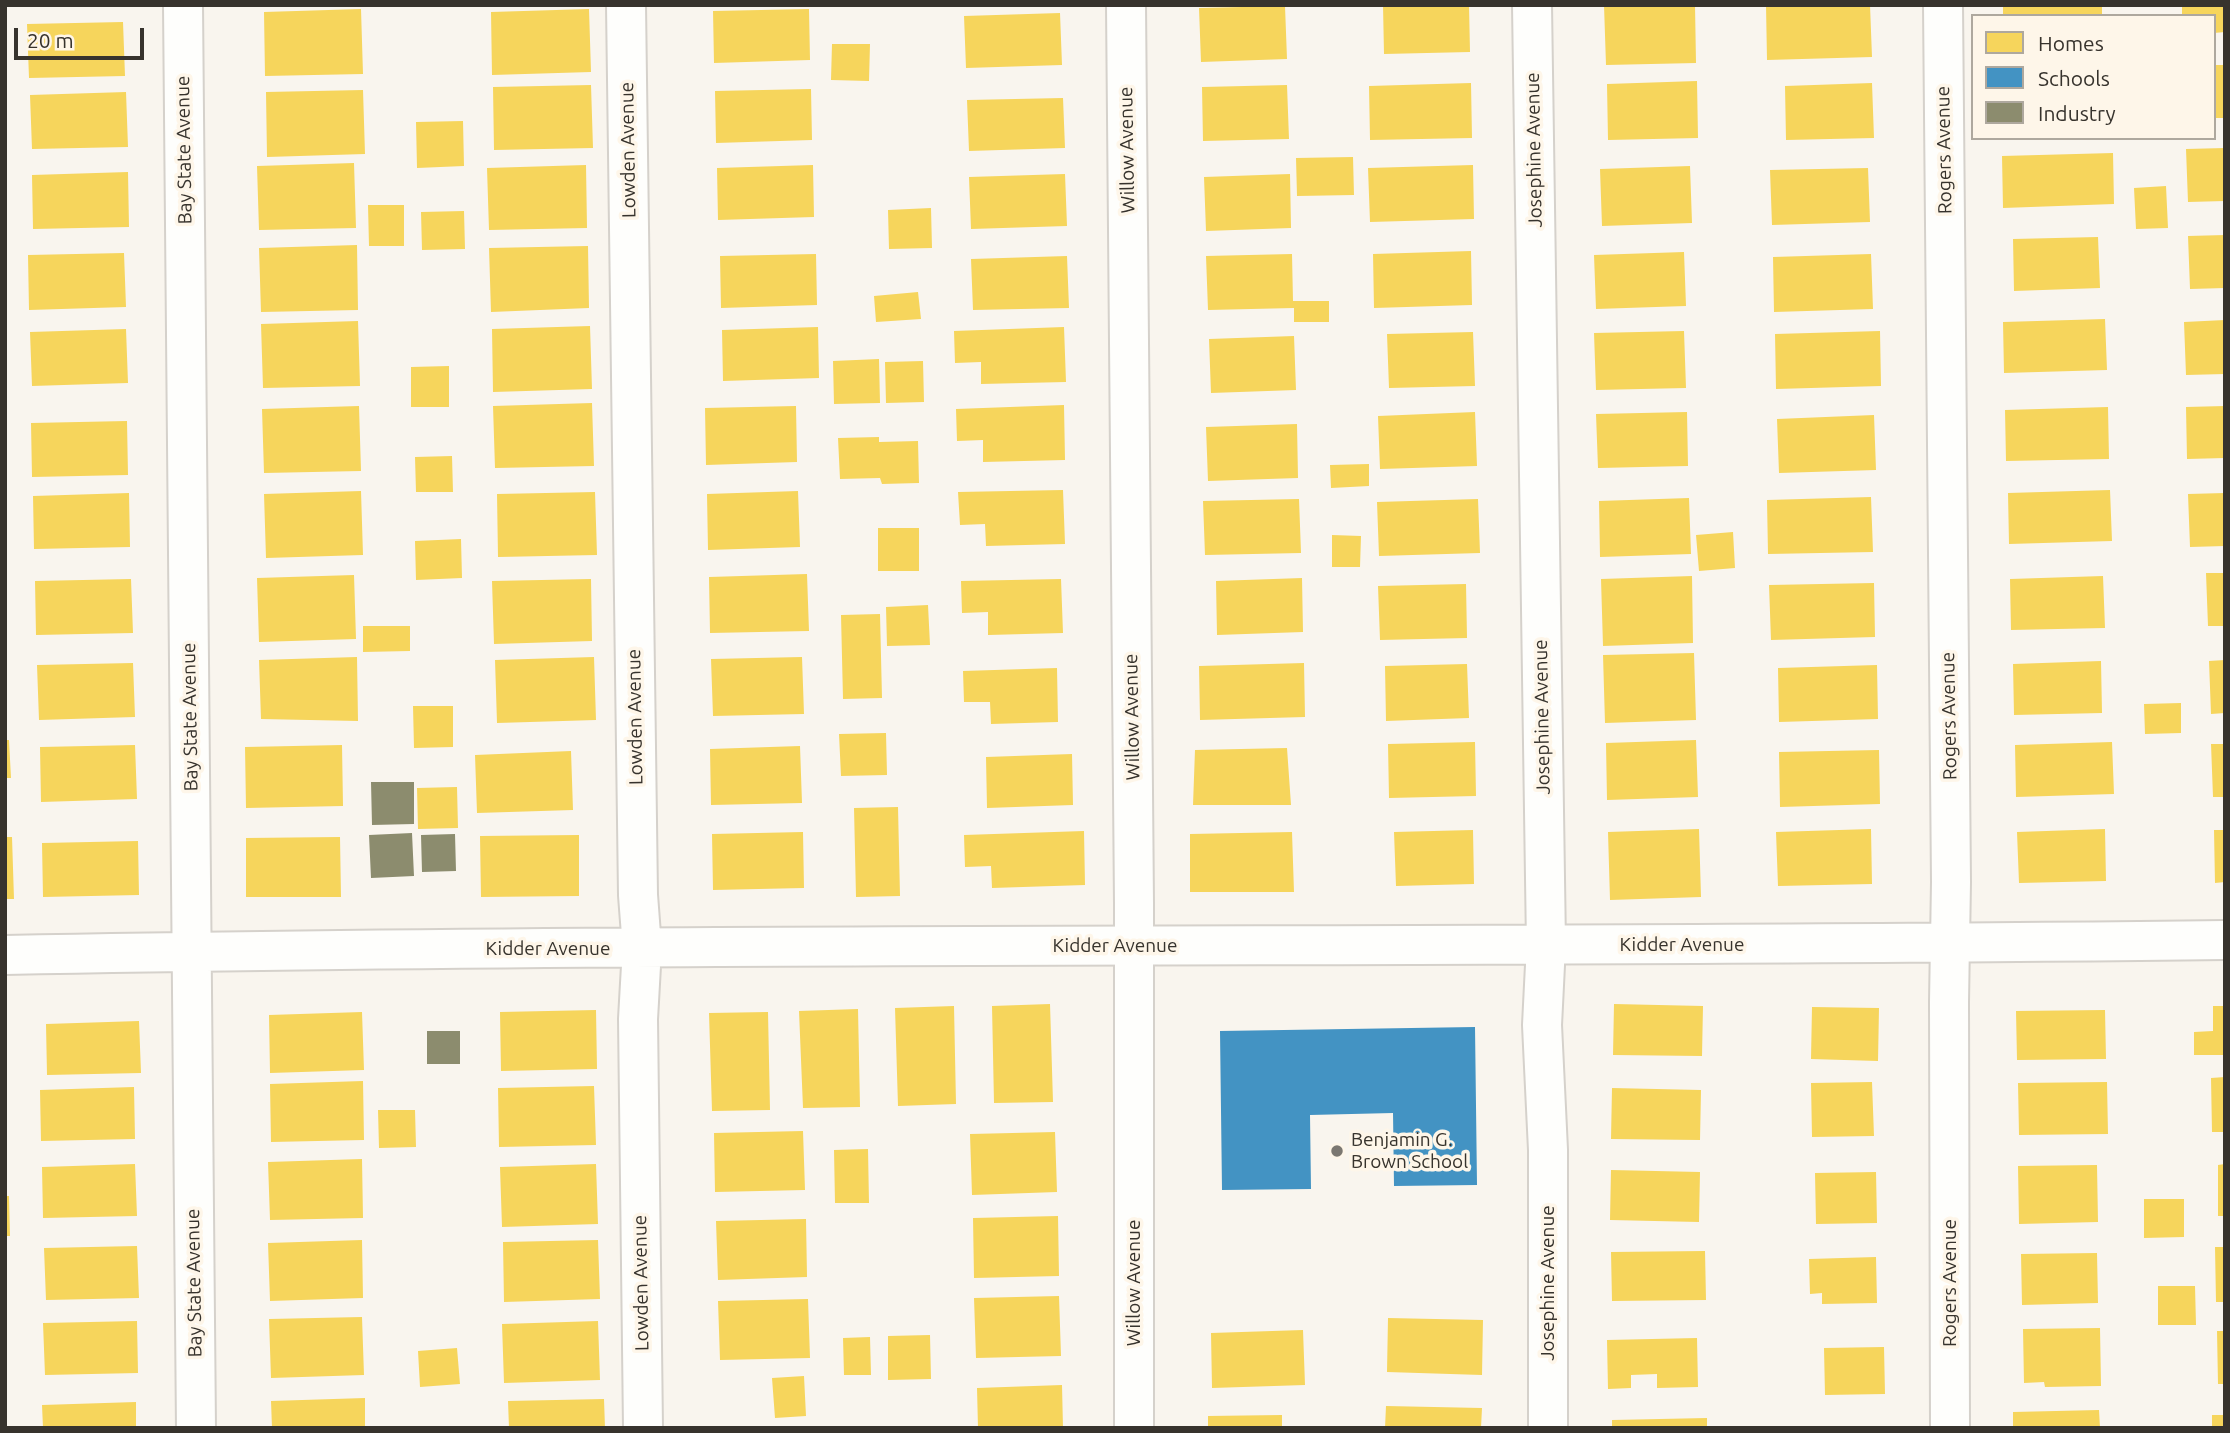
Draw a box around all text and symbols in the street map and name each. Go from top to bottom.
scale bar [18,14,147,58]
legend [1971,14,2216,140]
text: 20 m [27,28,74,52]
text: Homes [2038,31,2104,55]
text: Schools [2038,66,2110,90]
street label: Josephine Avenue [1521,72,1547,228]
street label: Bay State Avenue [171,75,197,225]
street label: Lowden Avenue [615,82,641,218]
street label: Willow Avenue [1114,86,1140,214]
street label: Rogers Avenue [1931,86,1957,214]
text: Industry [2038,101,2116,125]
street label: Josephine Avenue [1529,639,1555,795]
street label: Bay State Avenue [177,642,203,792]
street label: Lowden Avenue [622,649,648,785]
street label: Rogers Avenue [1936,652,1962,780]
street label: Willow Avenue [1119,653,1145,781]
street label: Kidder Avenue [1620,934,1744,956]
street label: Kidder Avenue [1053,935,1177,957]
street label: Kidder Avenue [486,938,610,960]
place label: Benjamin G. Brown School [1351,1129,1468,1173]
marker: Benjamin G. Brown School [1329,1143,1345,1159]
street label: Josephine Avenue [1537,1205,1559,1361]
street label: Bay State Avenue [181,1208,207,1358]
street label: Lowden Avenue [628,1215,654,1351]
street label: Rogers Avenue [1939,1219,1961,1347]
street label: Willow Avenue [1123,1220,1145,1346]

